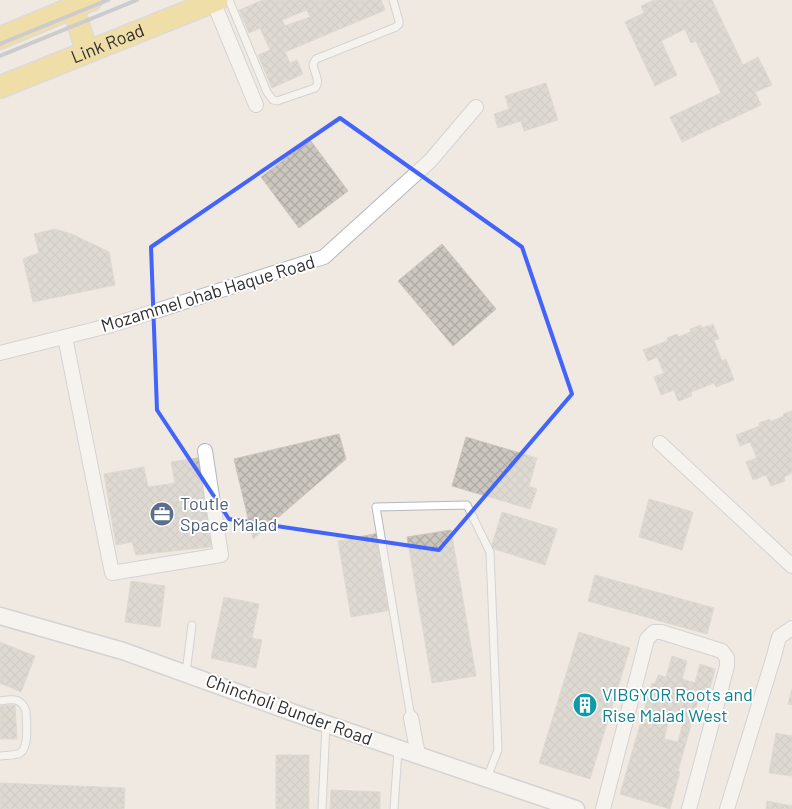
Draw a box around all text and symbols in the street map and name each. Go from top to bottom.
street label: Link Road [67,18,147,67]
street label: Mozammel ohab Haque Road [98,250,317,336]
place label: Toutle Space Malad [180,492,277,535]
office icon: Toutle Space Malad [149,501,175,527]
street label: Chincholi Bunder Road [203,669,376,749]
place label: VIBGYOR Roots and Rise Malad West [602,683,753,726]
building icon: VIBGYOR Roots and Rise Malad West [572,692,598,718]

